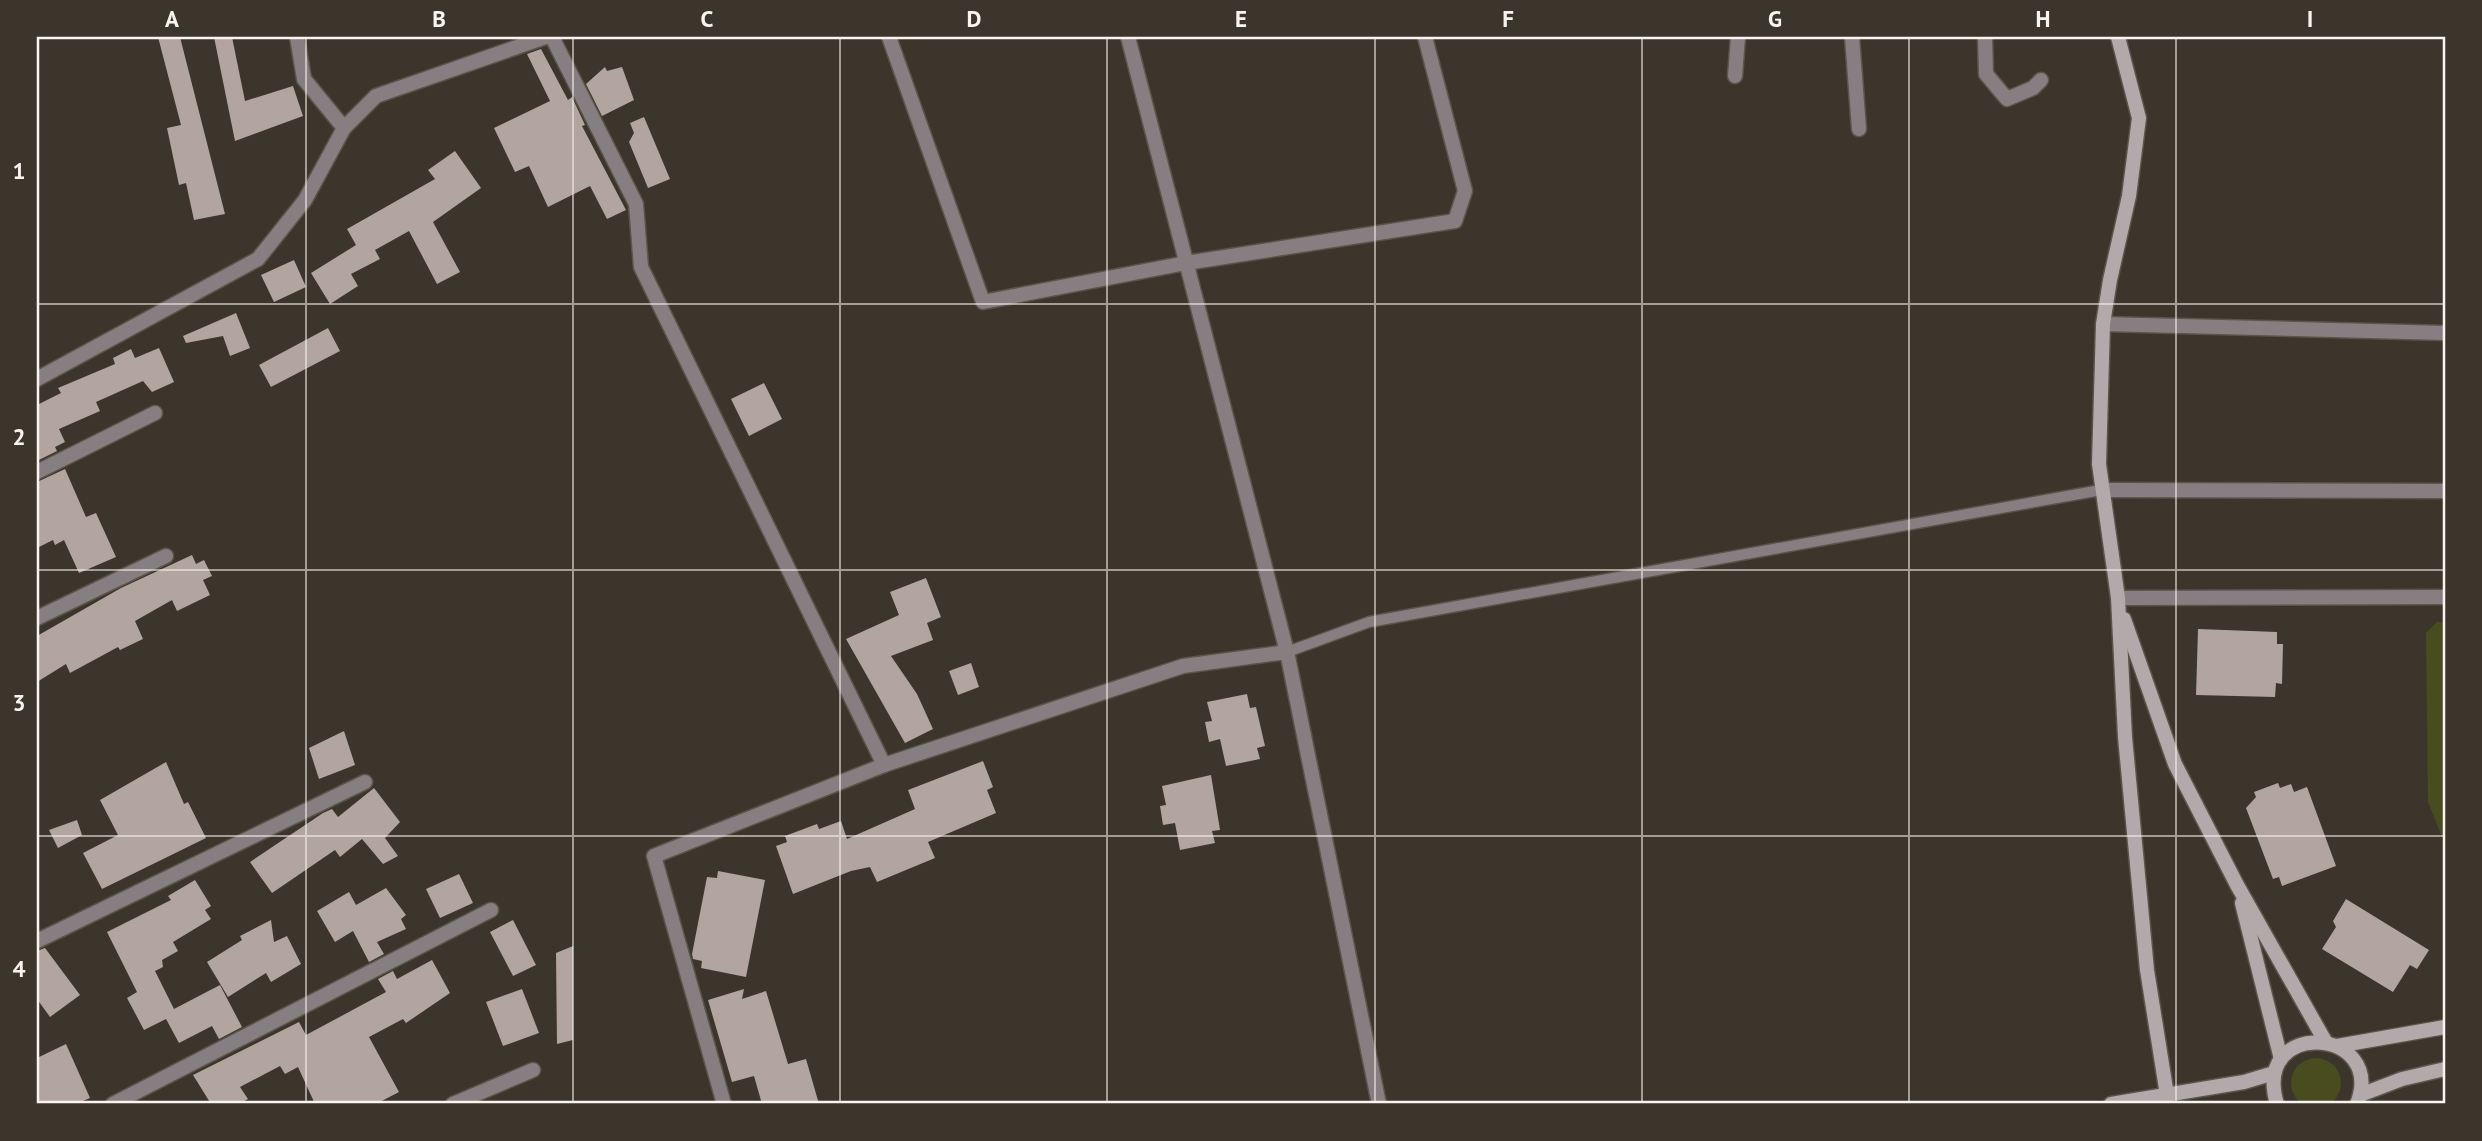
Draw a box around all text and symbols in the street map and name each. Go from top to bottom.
text: A [165,4,179,33]
text: B [432,4,446,33]
text: C [701,4,714,33]
text: D [967,4,981,33]
text: E [1235,4,1247,33]
text: F [1502,4,1514,33]
text: G [1768,4,1782,33]
text: H [2036,4,2050,33]
text: I [2307,4,2313,33]
text: 1 [12,156,26,185]
text: 2 [12,422,26,451]
text: 3 [12,688,26,717]
text: 4 [12,954,26,983]

